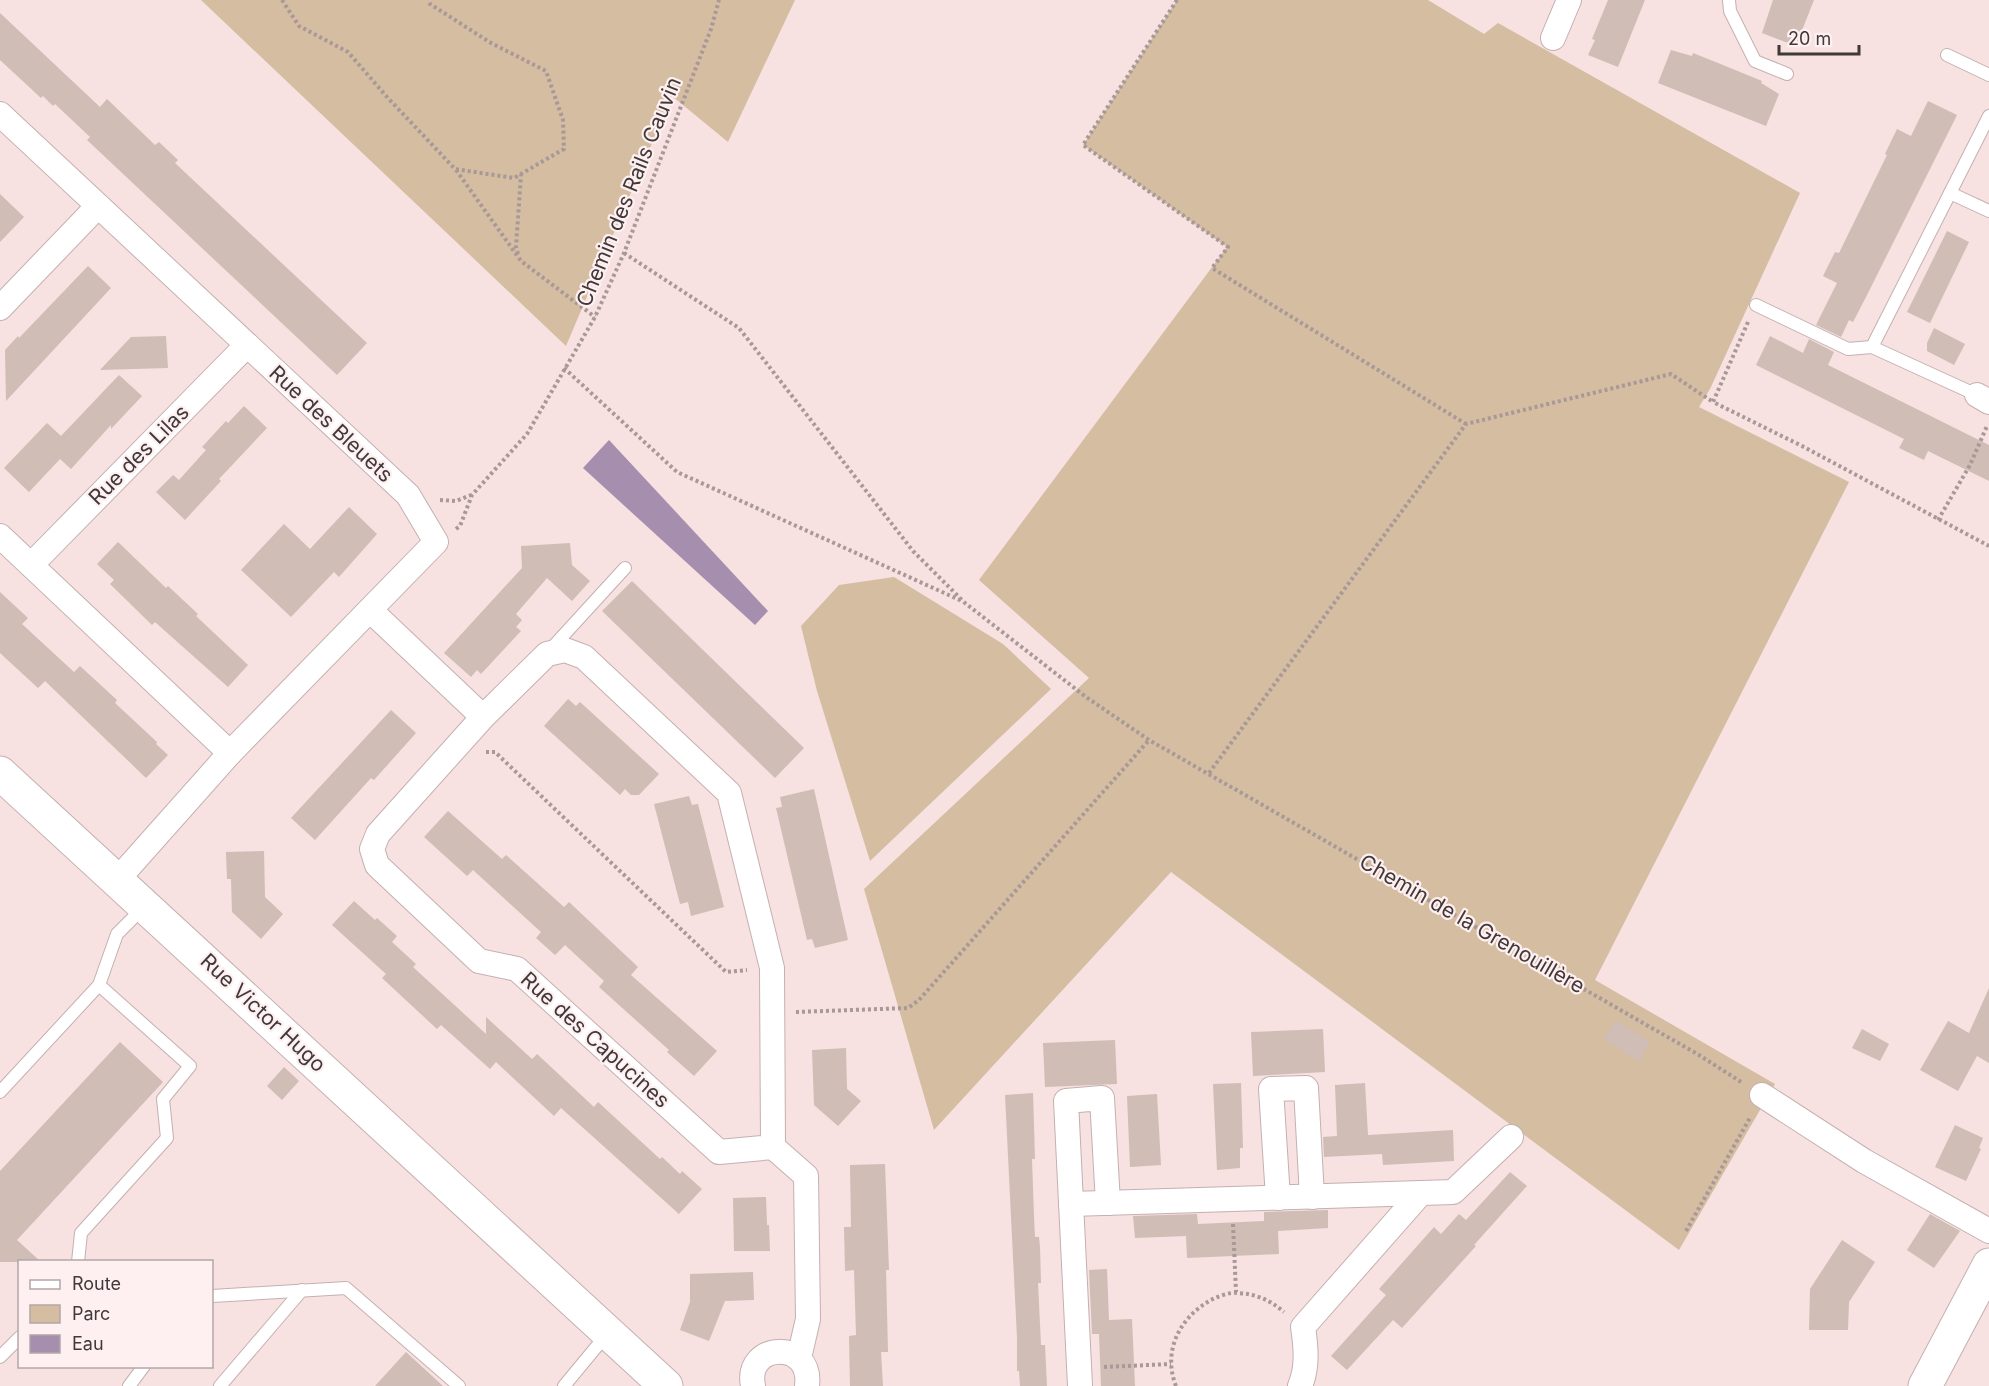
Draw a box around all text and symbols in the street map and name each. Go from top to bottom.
scale bar [1779,18,1858,56]
text: 20 m [1788,28,1831,49]
street label: Chemin des Rails Cauvin [571,73,686,310]
street label: Rue des Bleuets [264,360,398,487]
street label: Rue des Lilas [83,399,194,510]
street label: Chemin de la Grenouillère [1355,849,1589,998]
street label: Rue Victor Hugo [195,948,331,1077]
street label: Rue des Capucines [516,966,675,1113]
legend [18,1260,213,1368]
text: Route [72,1273,121,1294]
text: Parc [72,1303,110,1324]
text: Eau [72,1333,104,1354]

